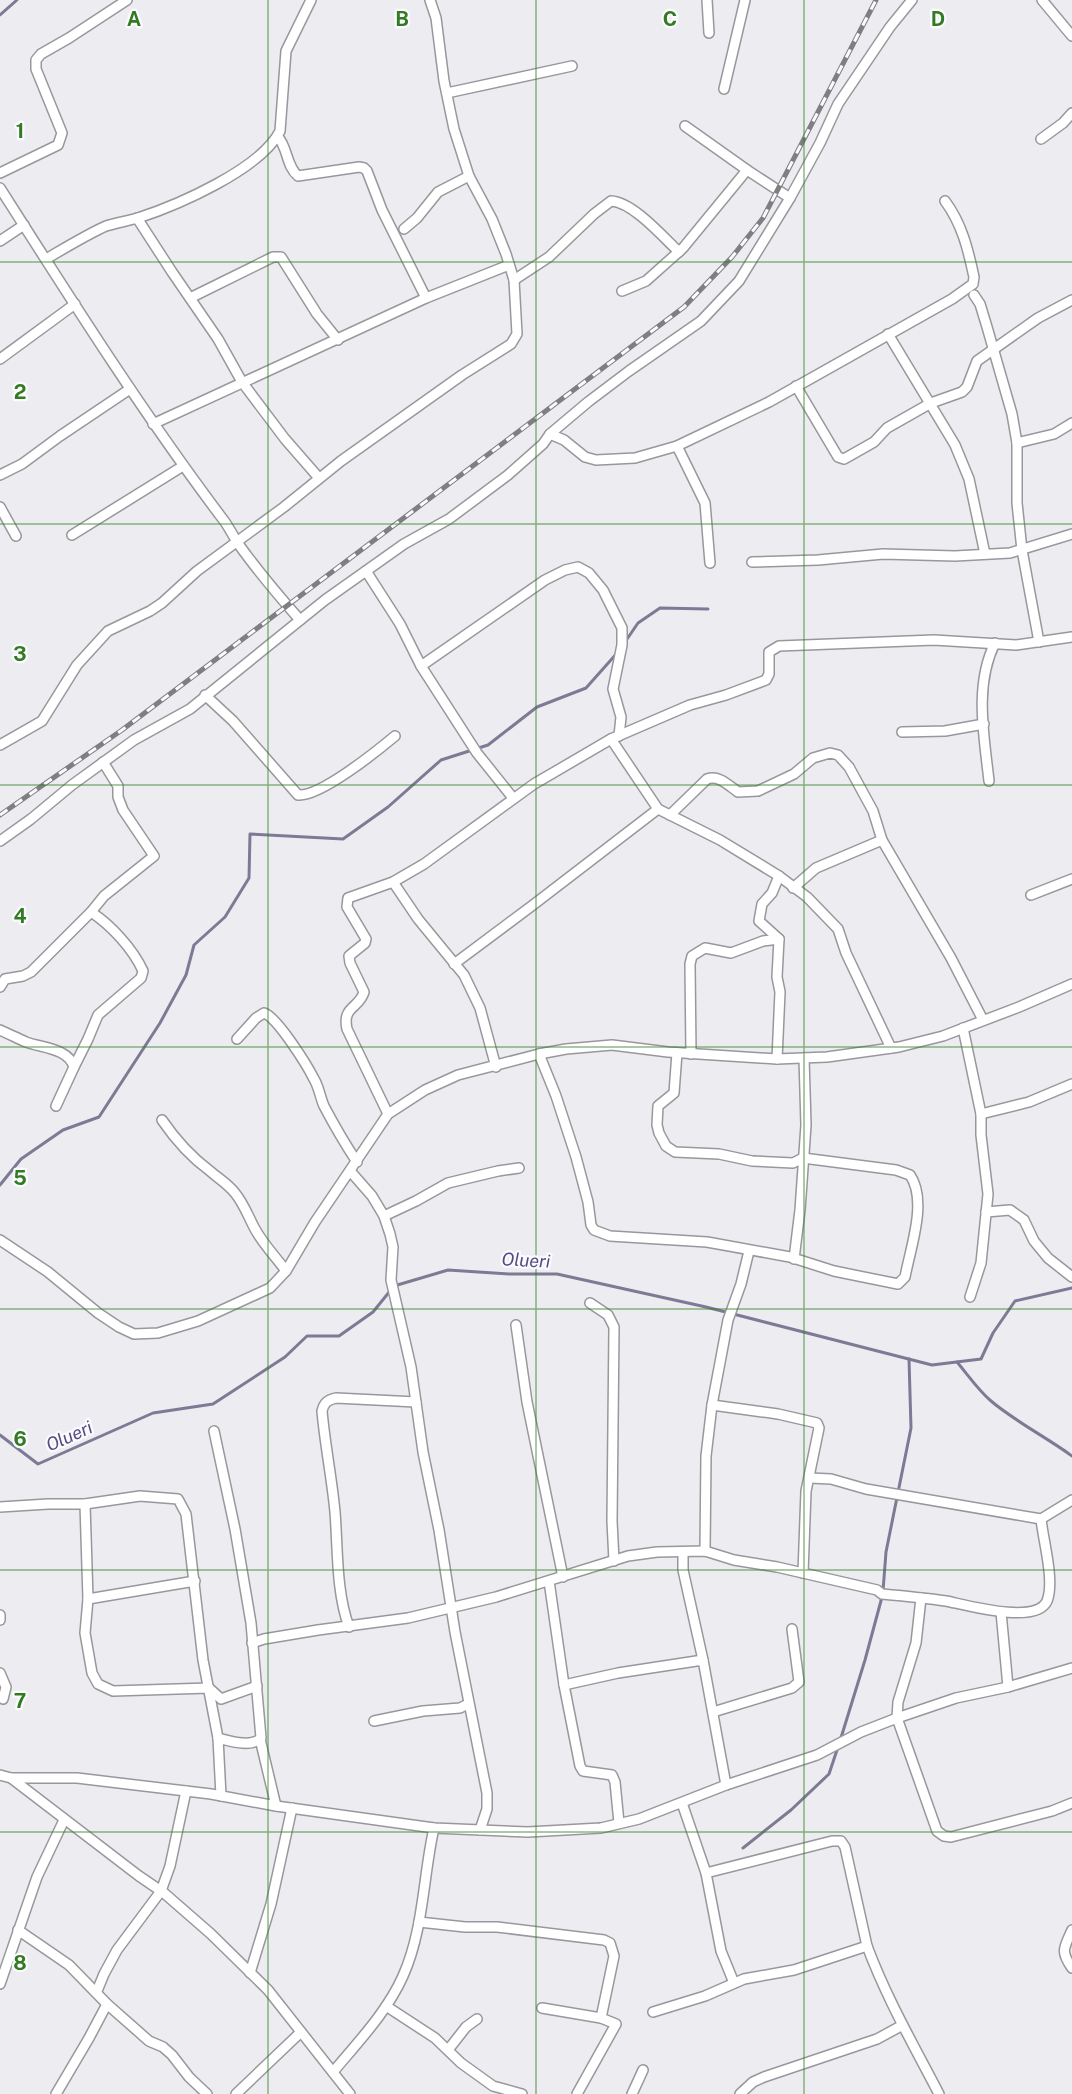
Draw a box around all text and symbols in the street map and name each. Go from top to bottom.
text: A [127,7,141,31]
text: B [395,7,409,31]
text: C [663,7,677,31]
text: D [931,7,945,31]
text: 1 [16,119,24,143]
text: 2 [14,380,26,404]
text: 3 [13,642,27,666]
text: 4 [13,904,27,928]
text: 5 [13,1166,27,1190]
water label: Olueri [501,1248,551,1272]
water label: Olueri [42,1416,96,1456]
text: 6 [13,1427,27,1451]
text: 7 [14,1689,26,1713]
text: 8 [13,1951,27,1975]

